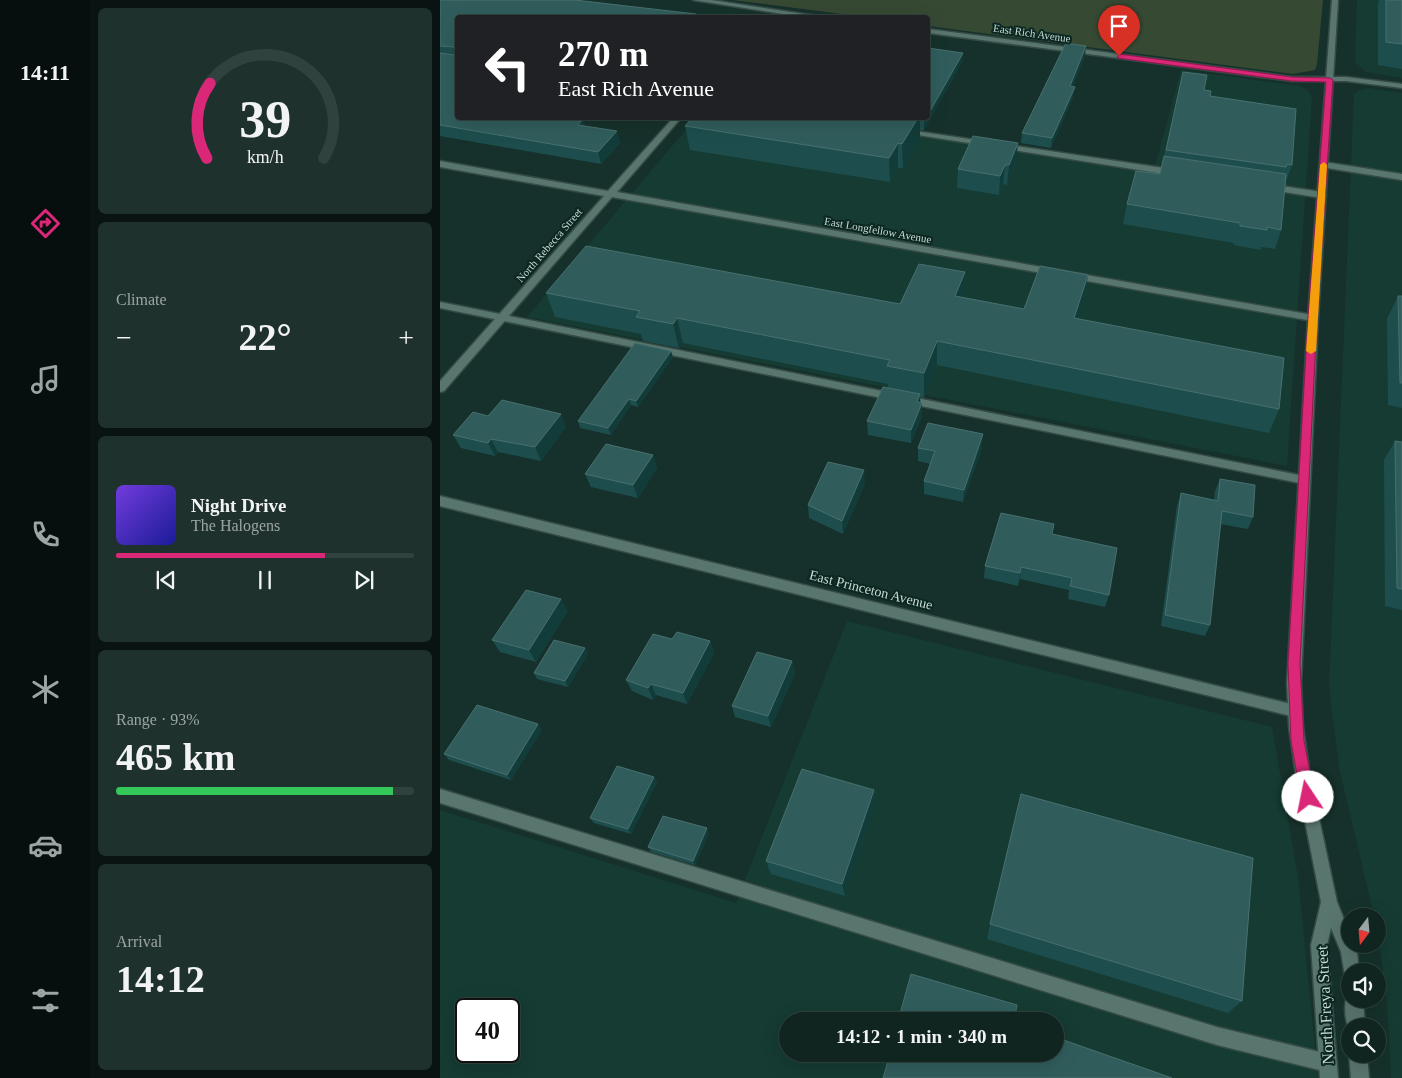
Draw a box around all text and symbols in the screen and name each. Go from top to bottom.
pin [1098,5,1140,56]
icon: arrive [1105,12,1133,40]
street label: East Rich Avenue [993,22,1072,44]
icon: left [475,35,540,100]
text: 270 m [558,35,648,74]
text: 14:11 [20,60,70,85]
text: East Rich Avenue [558,76,714,101]
text: 39 [239,91,291,148]
text: km/h [247,147,283,167]
icon: directions [28,206,63,241]
street label: North Rebecca Street [514,206,584,284]
street label: East Longfellow Avenue [824,215,933,245]
text: Climate [116,291,167,308]
text: 22° [238,316,292,358]
text: − [116,322,132,353]
text: + [398,322,414,353]
icon: music [28,362,63,397]
text: Night Drive [191,495,287,516]
icon: phone [28,517,63,552]
text: The Halogens [191,517,280,534]
icon: previous [152,566,180,594]
icon: pause [251,566,279,594]
icon: next [350,566,378,594]
street label: East Princeton Avenue [808,567,934,613]
icon: climate [28,672,63,707]
text: Range · 93% [116,711,200,728]
text: 465 km [116,736,235,778]
position arrow [1281,770,1333,822]
icon: car [28,828,63,863]
north arrow [1341,908,1386,952]
map controls [1341,908,1386,1063]
text: Arrival [116,933,162,950]
street label: North Freya Street [1313,944,1338,1065]
text: 14:12 [116,958,205,1000]
button: sound [1341,963,1386,1008]
icon: filters [28,983,63,1018]
speed limit sign: 40 [455,998,520,1063]
button: search [1341,1018,1386,1063]
text: 14:12 · 1 min · 340 m [836,1026,1007,1047]

